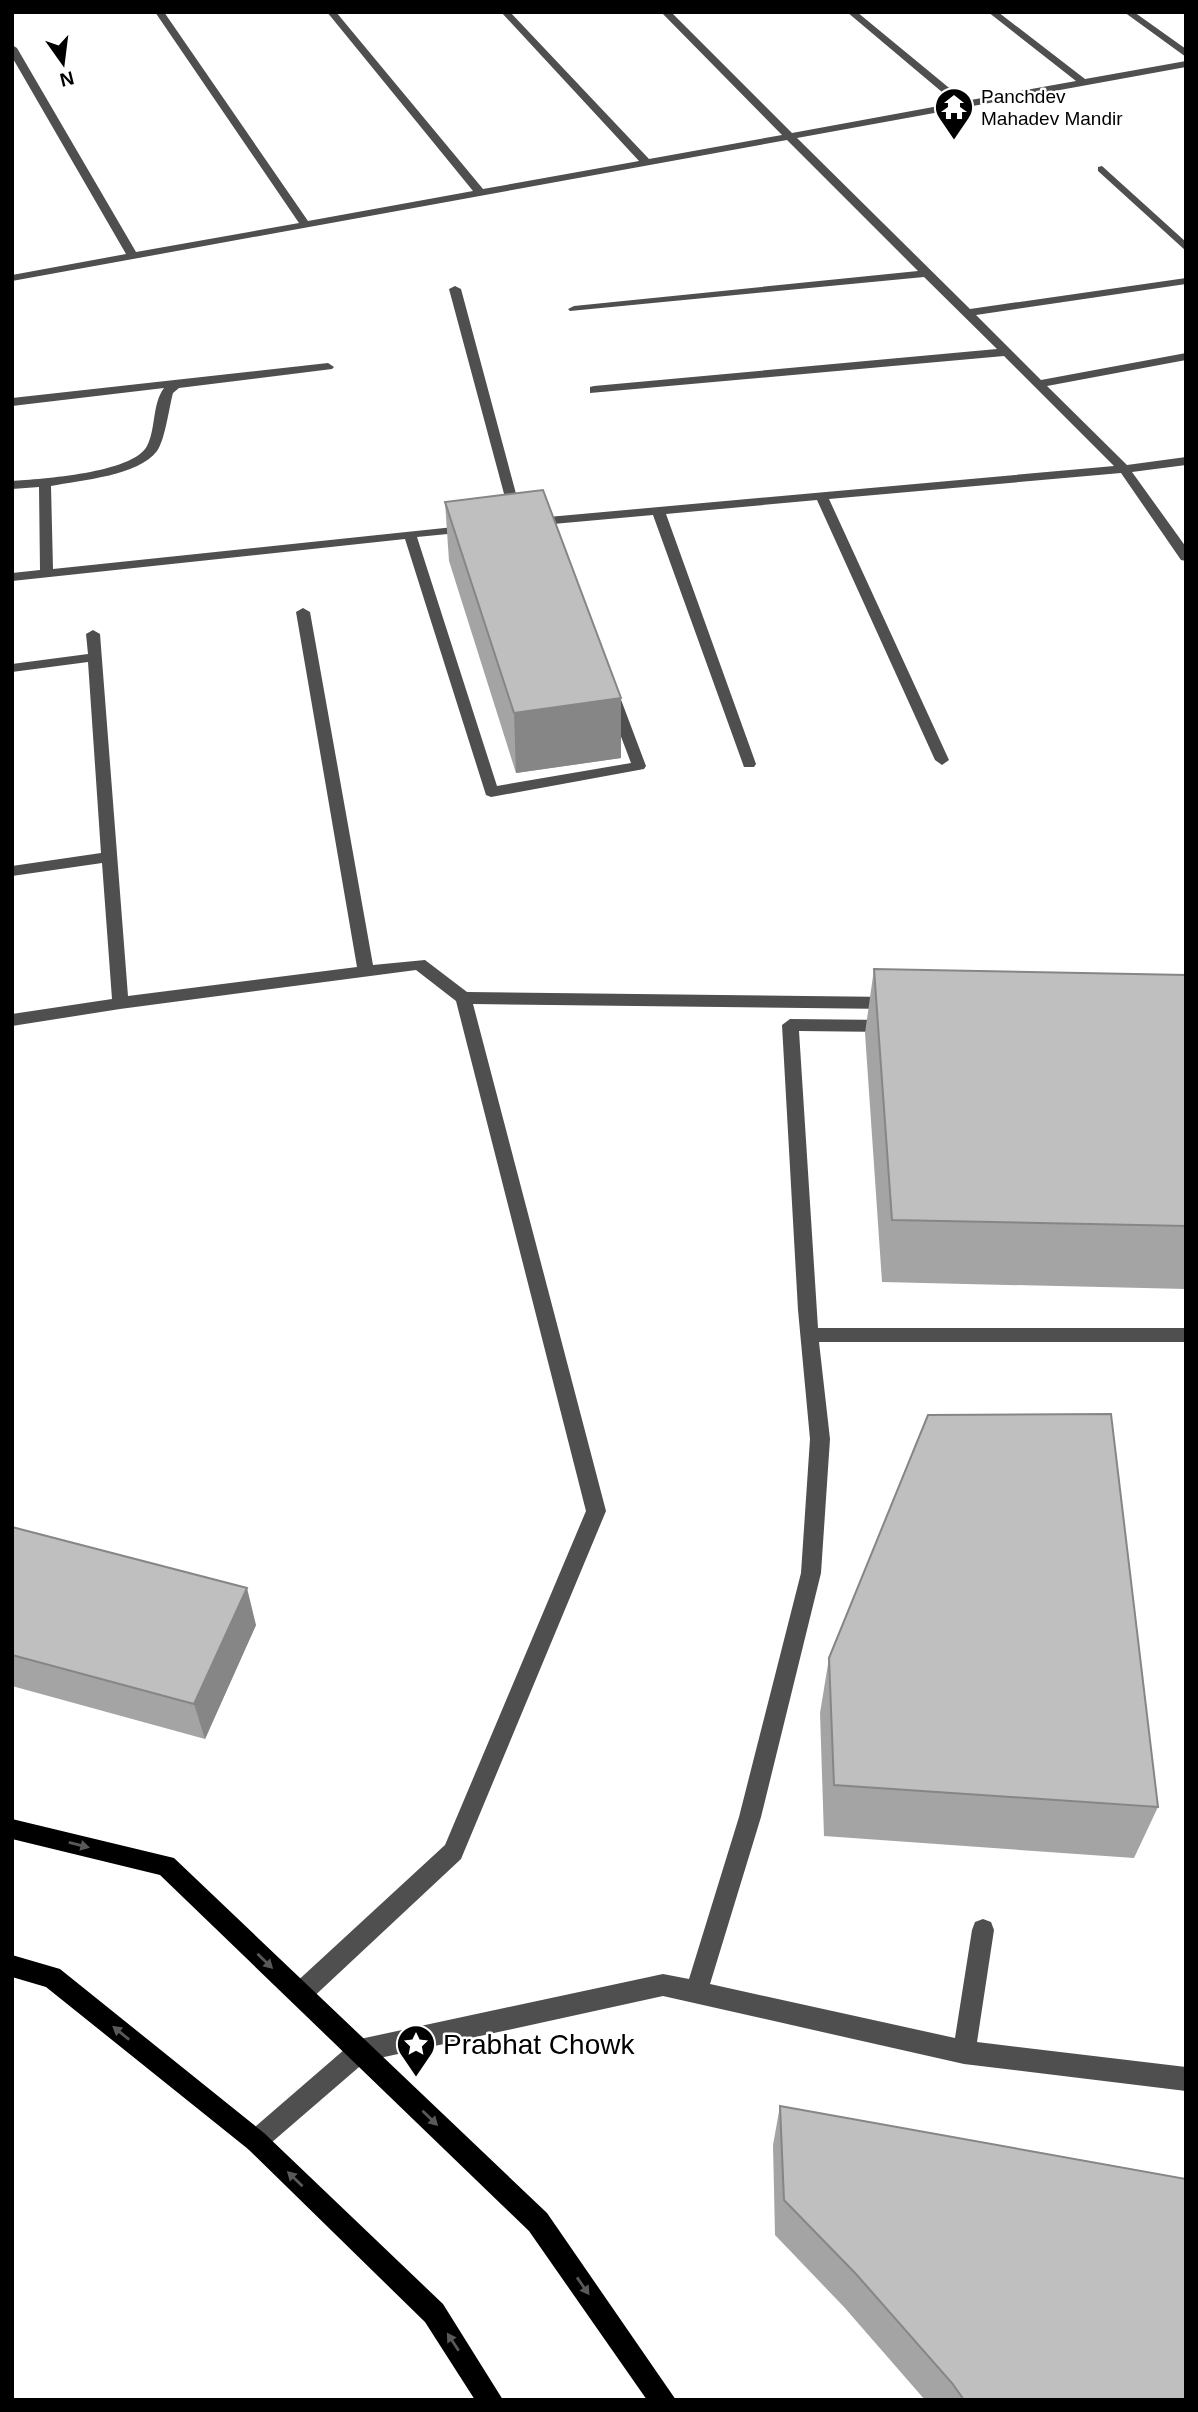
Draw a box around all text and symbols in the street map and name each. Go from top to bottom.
north arrow [28,28,98,98]
text: N [58,67,76,91]
temple icon: Panchdev Mahadev Mandir [933,86,975,141]
place label: Panchdev Mahadev Mandir [981,86,1123,129]
one-way arrow [68,1840,90,1851]
one-way arrow [257,1953,274,1970]
place icon: Prabhat Chowk [395,2023,437,2078]
one-way arrow [113,2026,130,2041]
place label: Prabhat Chowk [443,2029,635,2060]
one-way arrow [421,2110,438,2126]
one-way arrow [287,2171,304,2188]
one-way arrow [576,2277,590,2295]
one-way arrow [446,2333,459,2352]

